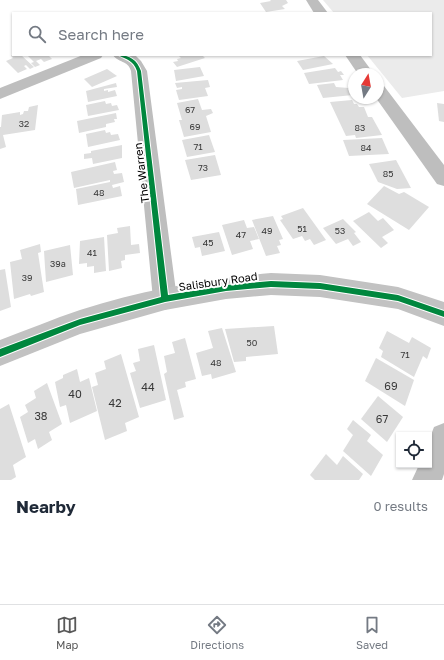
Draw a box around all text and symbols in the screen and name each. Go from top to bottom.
search box [12,12,432,56]
icon: search [26,23,48,45]
text: Search here [58,25,144,43]
north arrow [348,68,384,104]
house number: 67 [185,104,195,115]
house number: 32 [19,118,29,129]
house number: 69 [190,121,200,132]
house number: 83 [355,122,365,133]
house number: 71 [193,141,203,152]
street label: The Warren [131,142,151,204]
house number: 84 [361,142,372,153]
house number: 73 [198,162,208,173]
house number: 85 [383,168,393,179]
house number: 48 [94,187,104,198]
house number: 51 [297,223,307,234]
house number: 49 [262,225,272,236]
house number: 53 [335,225,345,236]
house number: 47 [236,229,246,240]
house number: 45 [203,237,213,248]
house number: 41 [87,247,98,258]
house number: 39a [50,258,66,269]
street label: Salisbury Road [178,269,258,293]
house number: 39 [22,272,32,283]
house number: 50 [247,337,258,348]
house number: 71 [400,349,410,360]
house number: 48 [211,357,221,368]
house number: 69 [384,379,398,392]
house number: 44 [141,380,155,393]
house number: 40 [68,387,82,400]
house number: 42 [108,396,122,409]
house number: 38 [34,409,48,422]
house number: 67 [376,412,388,425]
map controls [396,432,432,468]
button: locate [396,432,432,468]
text: Nearby [16,496,76,517]
text: 0 results [373,498,428,514]
tab: Map [56,614,78,651]
tab: Directions [190,614,244,651]
tab: Saved [356,614,388,651]

